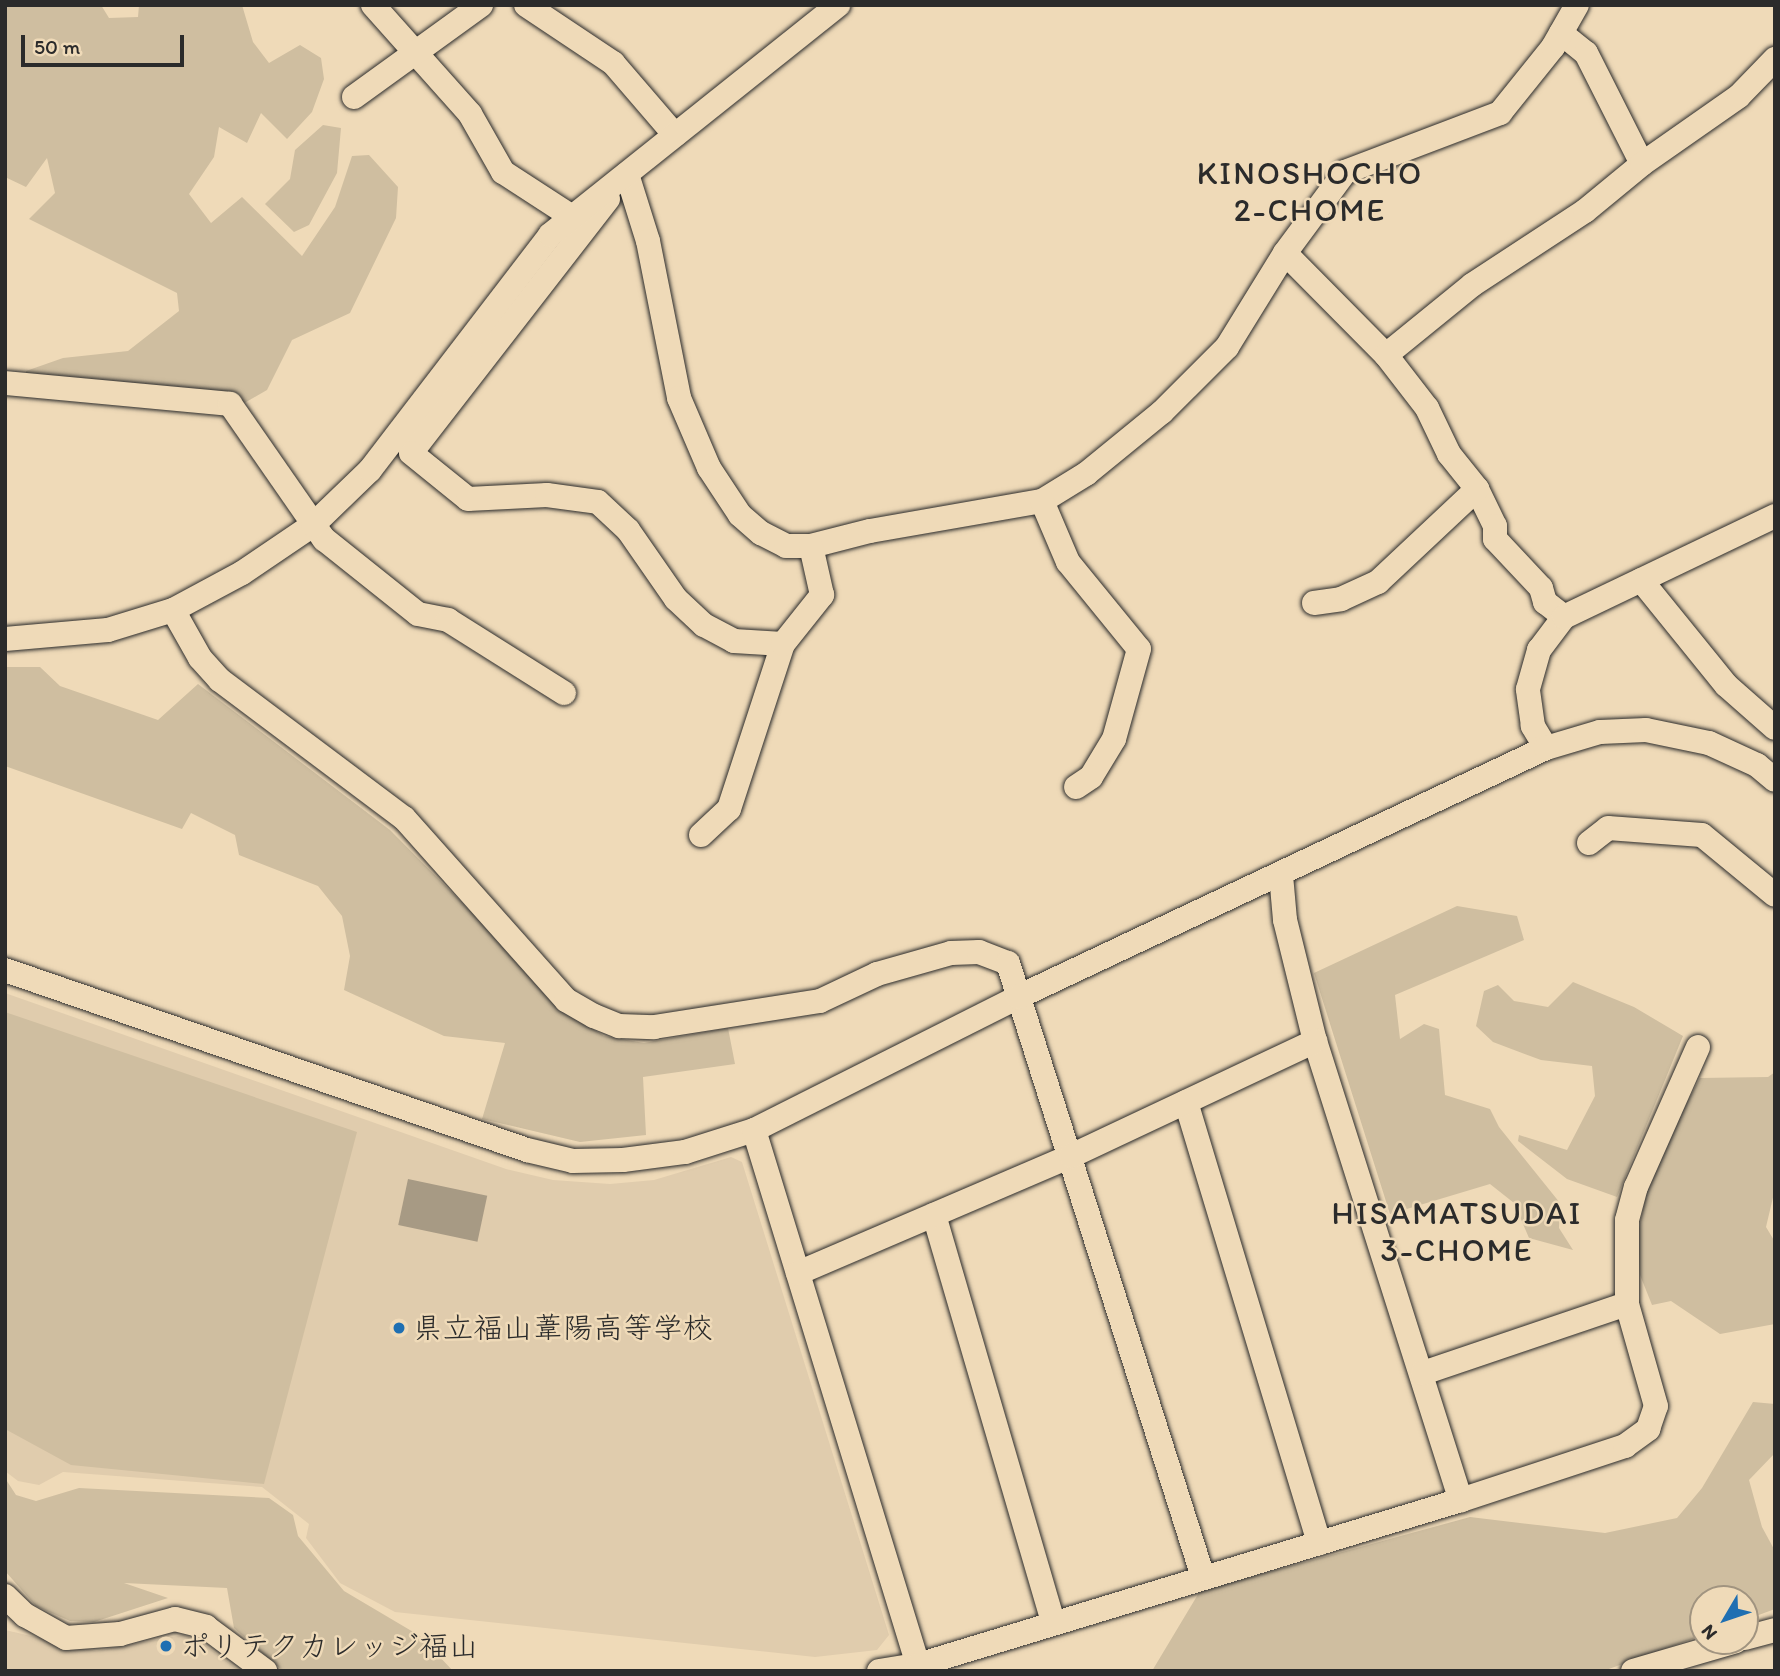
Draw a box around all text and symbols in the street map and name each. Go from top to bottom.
scale bar [24,21,187,65]
text: 50 m [34,34,80,59]
district label: KINOSHOCHO 2-CHOME [1198,155,1422,230]
district label: HISAMATSUDAI 3-CHOME [1332,1195,1582,1270]
place label: 県立福山葦陽高等学校 [413,1310,713,1346]
marker: 県立福山葦陽高等学校 [391,1320,407,1336]
north arrow [1689,1585,1759,1655]
text: N [1696,1620,1722,1644]
place label: ポリテクカレッジ福山 [180,1628,480,1664]
marker: ポリテクカレッジ福山 [158,1638,174,1654]

